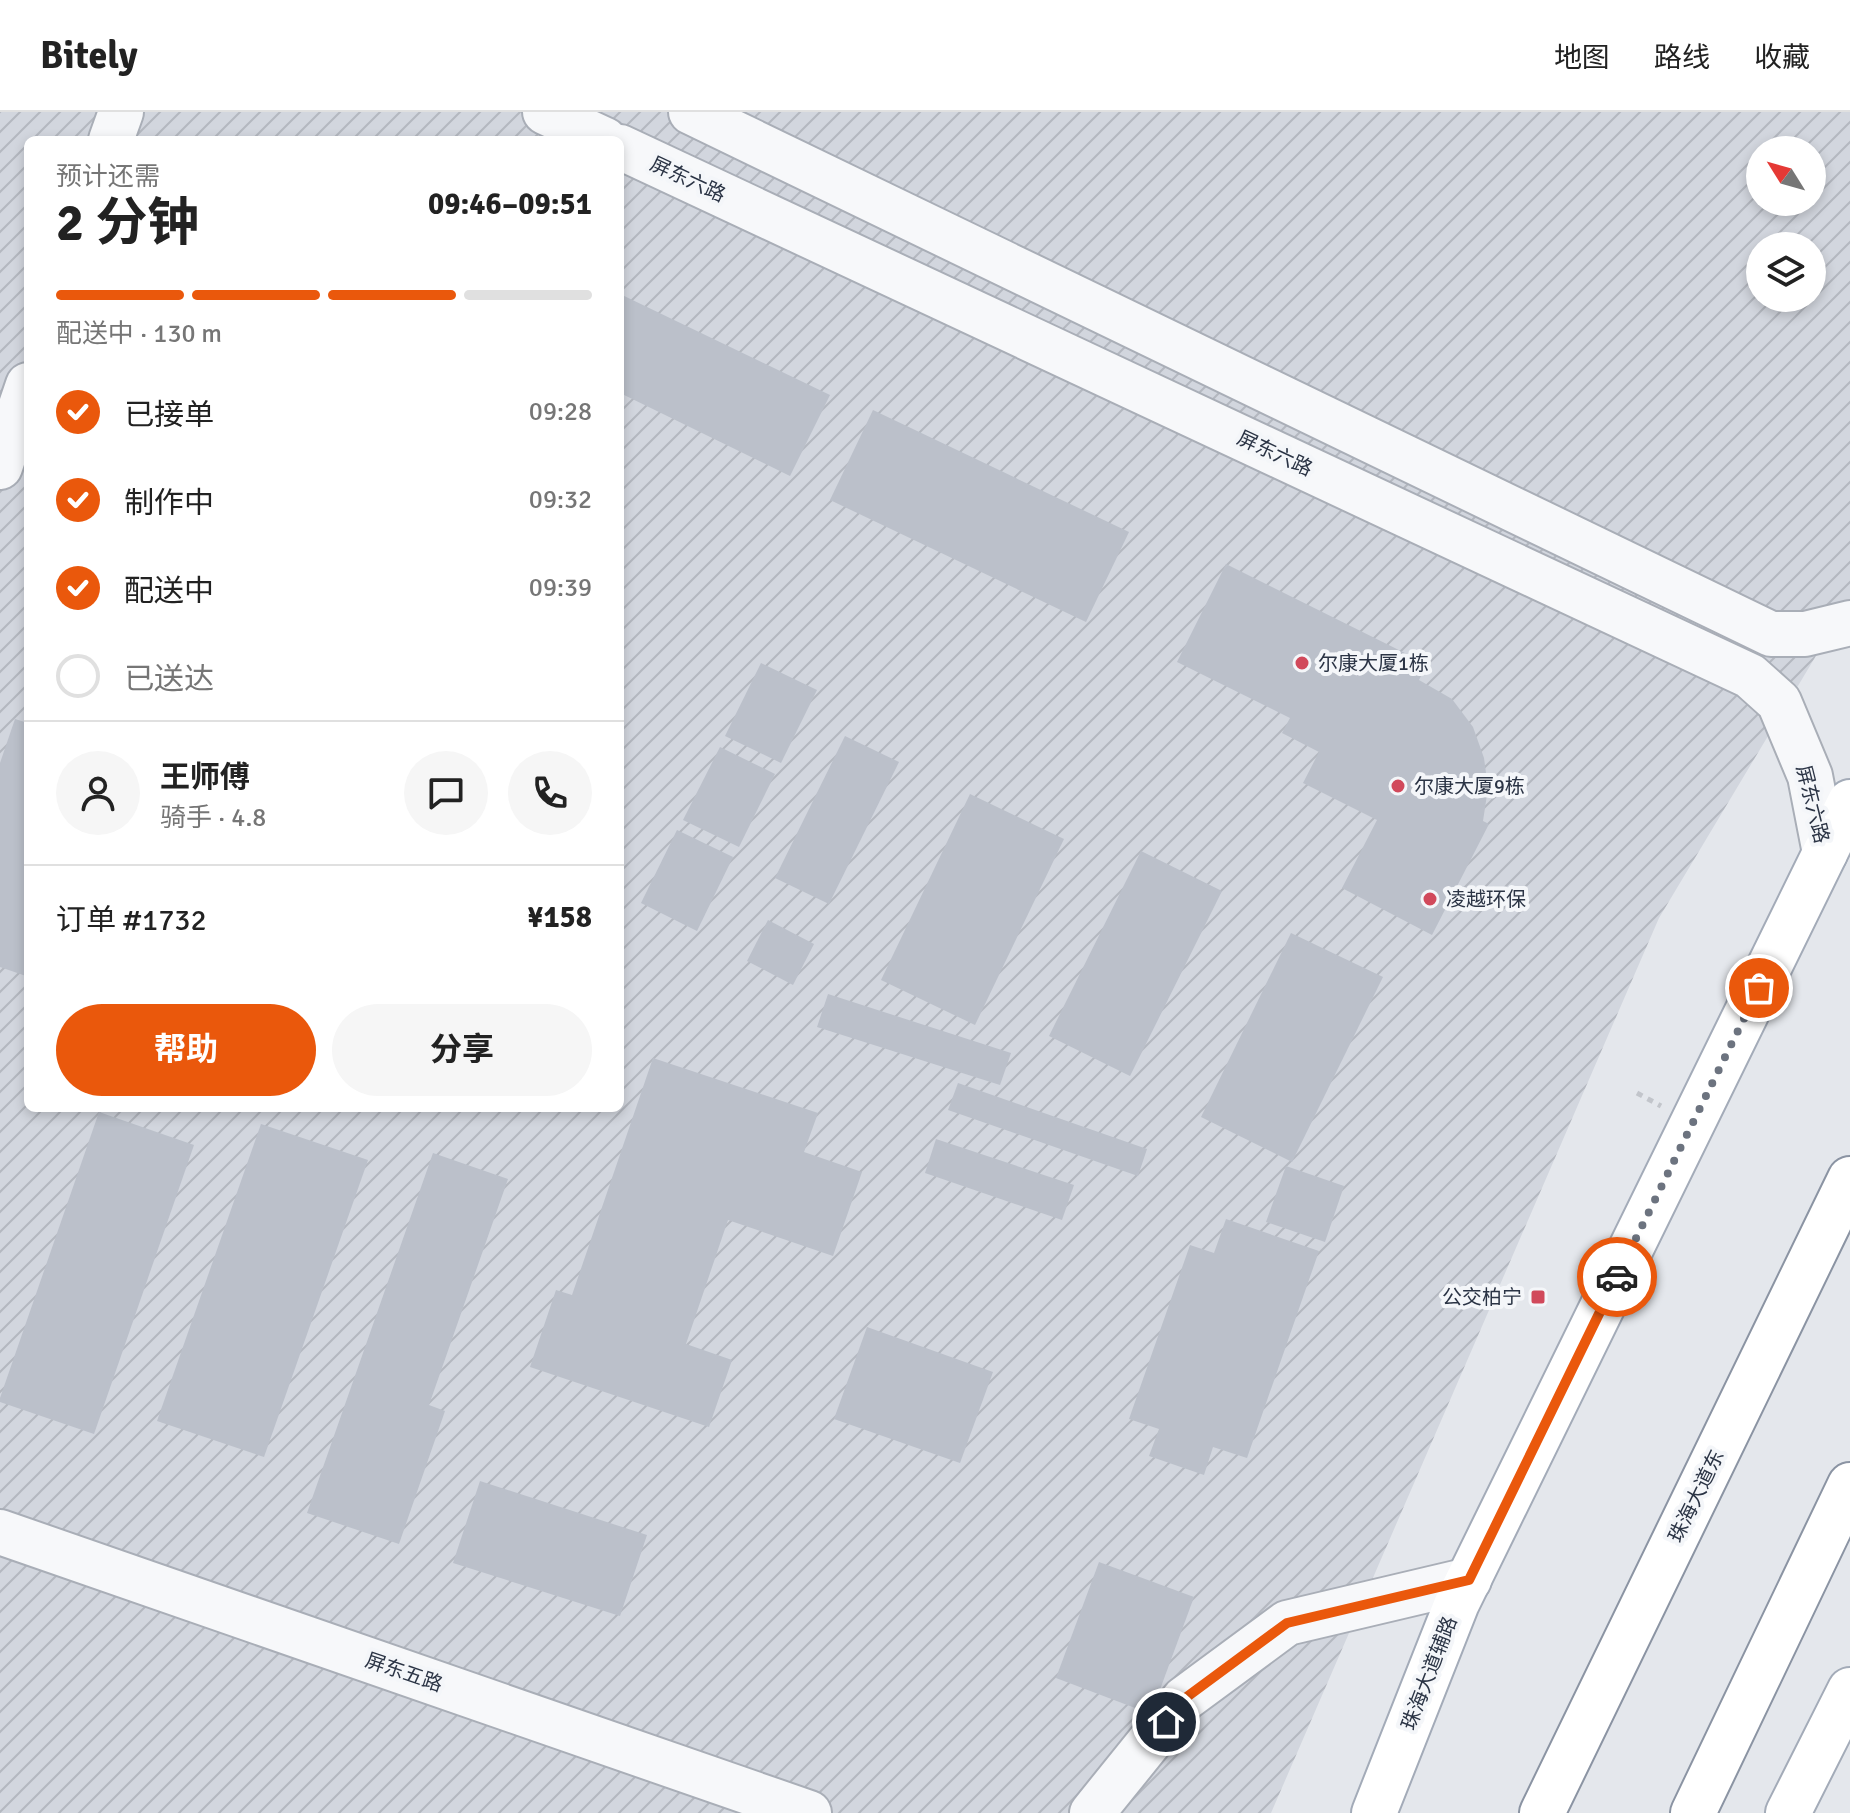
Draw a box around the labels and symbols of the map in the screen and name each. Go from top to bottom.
north arrow [1746,136,1826,216]
street label: 屏东六路 [646,151,729,208]
street label: 屏东六路 [1233,425,1316,482]
place label: 尔康大厦1栋 [1318,651,1429,676]
marker: 尔康大厦1栋 [1293,654,1311,672]
street label: 屏东六路 [1791,762,1834,846]
place label: 尔康大厦9栋 [1414,774,1525,799]
marker: 尔康大厦9栋 [1389,777,1407,795]
place label: 凌越环保 [1446,887,1526,912]
marker: 凌越环保 [1421,890,1439,908]
pin [1725,954,1793,1022]
courier [1577,1237,1657,1317]
place label: 公交柏宁 [1442,1285,1522,1310]
marker: 公交柏宁 [1529,1288,1547,1306]
street label: 珠海大道东 [1663,1446,1730,1547]
street label: 珠海大道辅路 [1396,1613,1463,1734]
street label: 屏东五路 [362,1648,446,1697]
pin [1132,1688,1200,1756]

